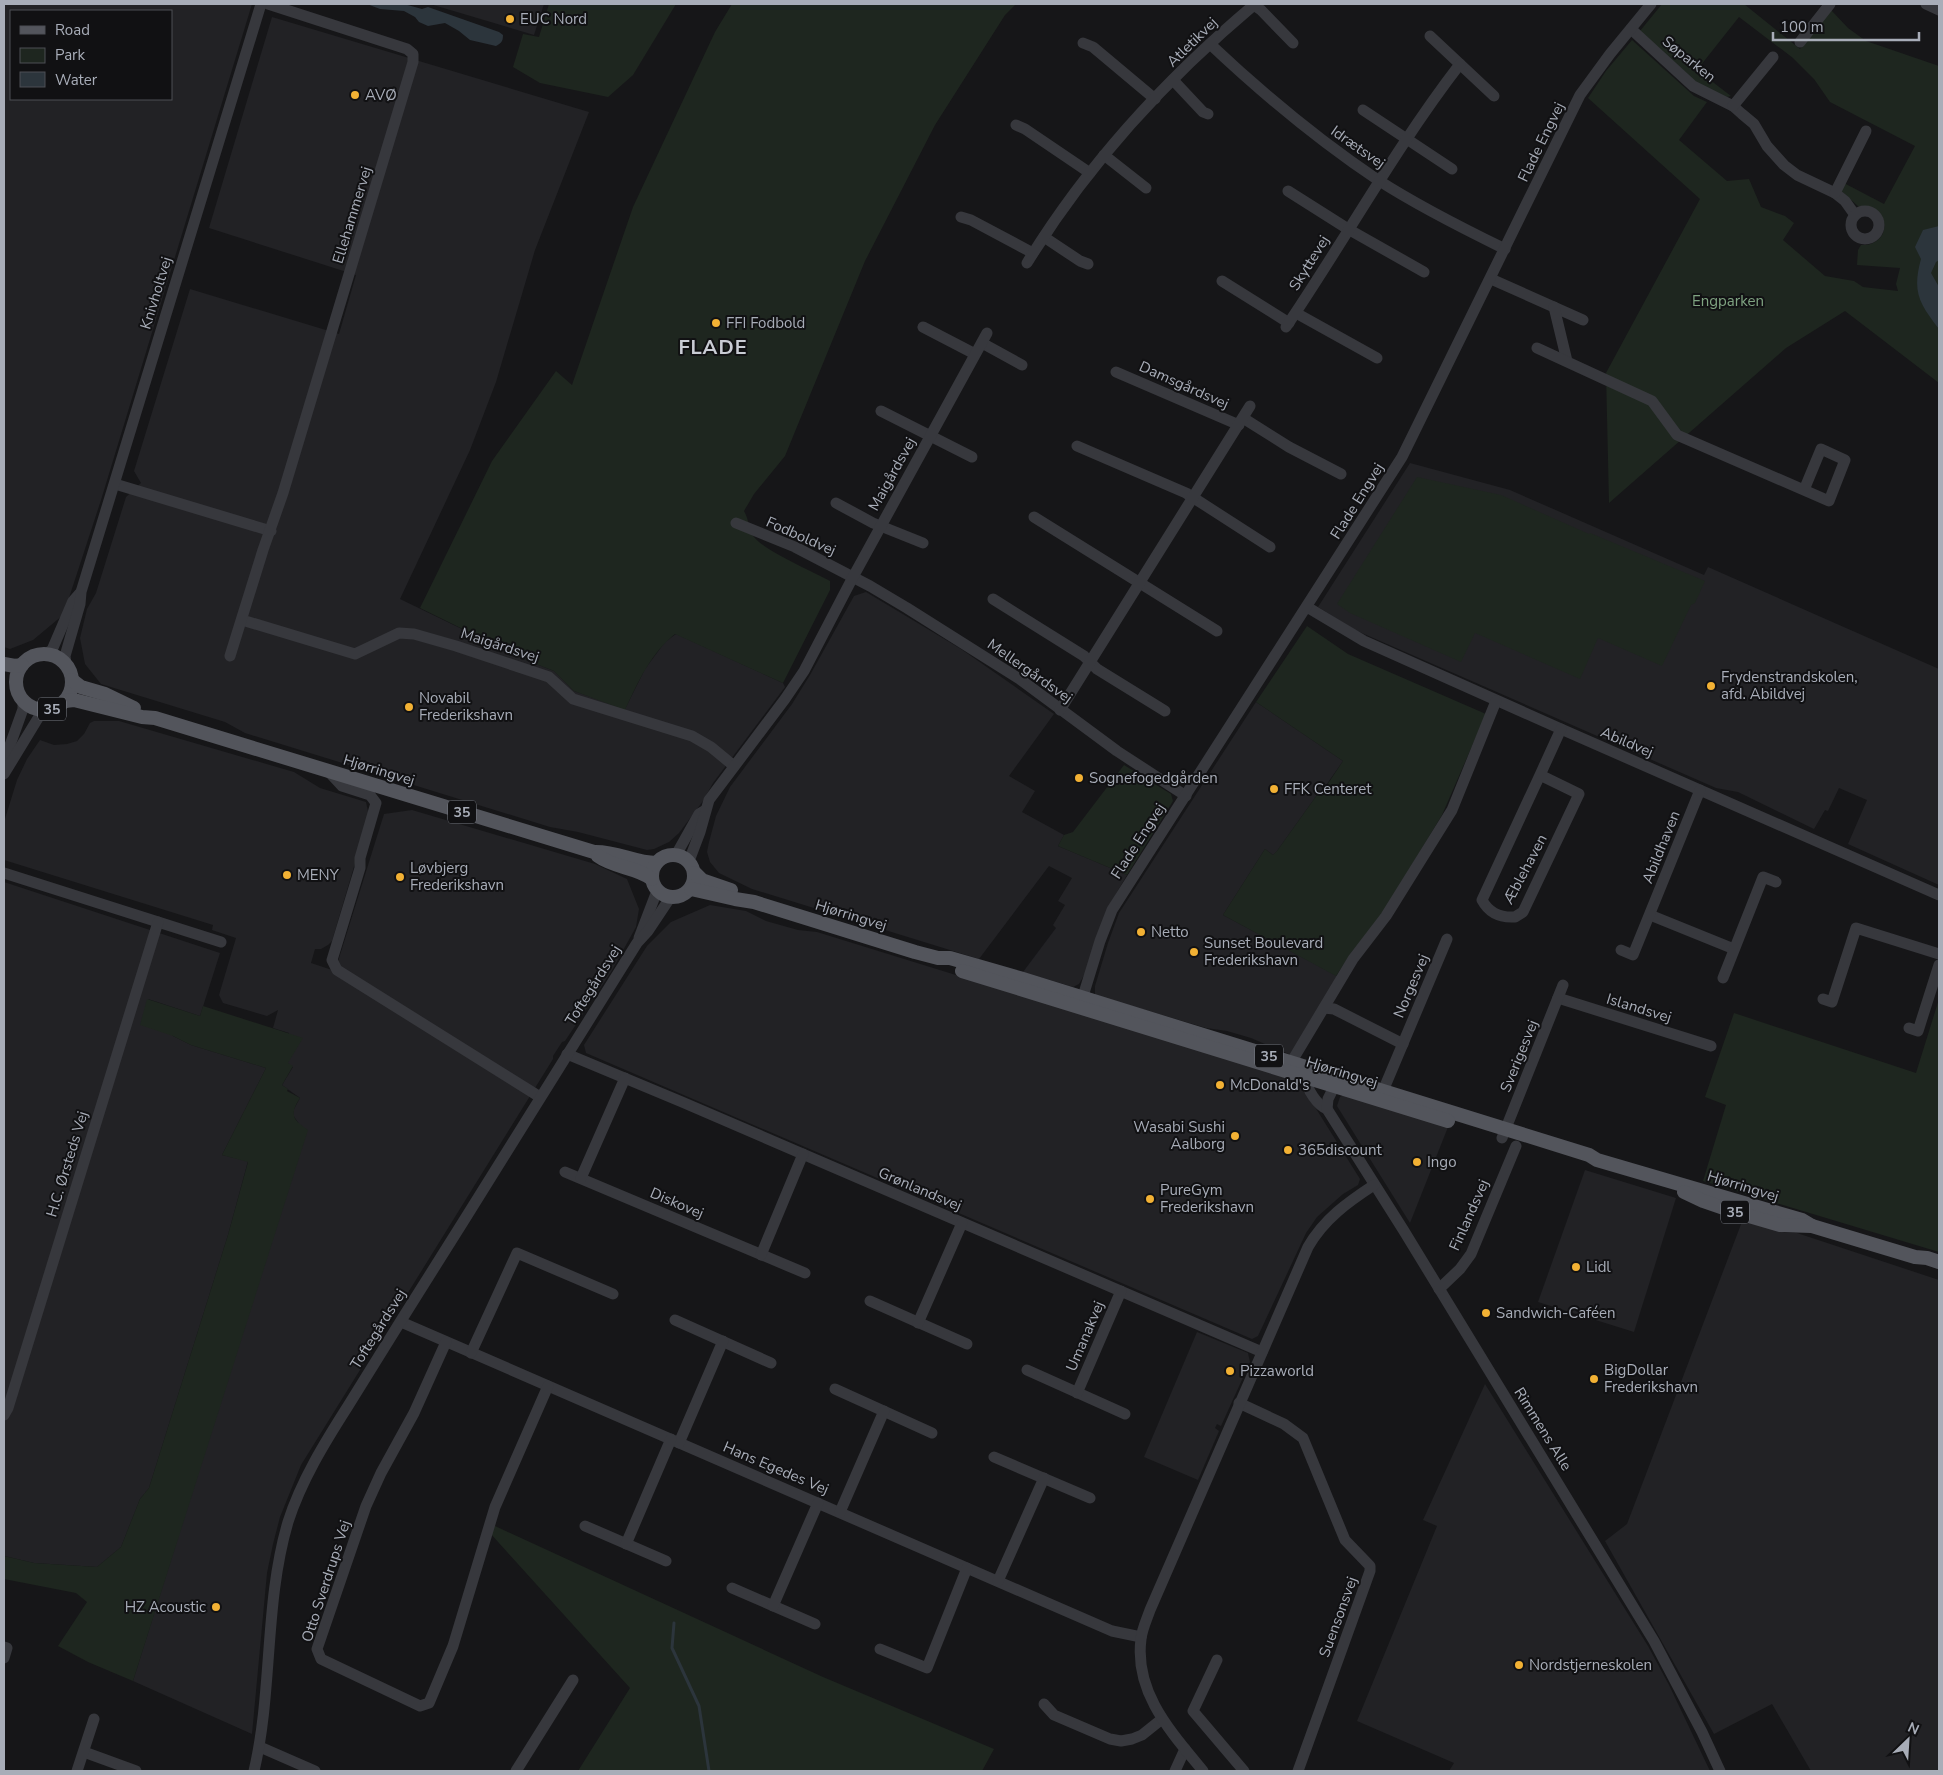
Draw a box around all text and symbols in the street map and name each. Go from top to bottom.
place label: EUC Nord [520,9,587,29]
legend [10,10,172,100]
scale bar [1773,10,1919,42]
marker: EUC Nord [504,13,516,25]
street label: Atletikvej [1162,13,1222,71]
text: 100 m [1780,17,1824,37]
text: Road [55,20,90,40]
street label: Søparken [1658,31,1720,87]
text: Park [55,45,85,65]
text: Water [55,70,98,90]
place label: AVØ [365,85,397,105]
marker: AVØ [349,89,361,101]
street label: Flade Engvej [1513,99,1569,185]
street label: Idrætsvej [1327,121,1389,173]
street label: Ellehammervej [328,164,376,266]
street label: Skyttevej [1284,232,1334,294]
street label: Knivholtvej [136,254,176,332]
park label: Engparken [1692,291,1764,311]
place label: FFI Fodbold [726,313,805,333]
marker: FFI Fodbold [710,317,722,329]
district label: FLADE [678,334,748,361]
street label: Damsgårdsvej [1136,356,1232,414]
street label: Maigårdsvej [864,434,920,514]
street label: Flade Engvej [1326,459,1388,543]
street label: Fodboldvej [763,512,839,560]
street label: Maigårdsvej [458,623,542,667]
street label: Mellergårdsvej [983,634,1077,708]
place label: Frydenstrandskolen, afd. Abildvej [1721,667,1858,704]
marker: Frydenstrandskolen, afd. Abildvej [1705,680,1717,692]
place label: Novabil Frederikshavn [419,688,513,725]
road number: 35 [38,698,66,721]
marker: Novabil Frederikshavn [403,701,415,713]
street label: Abildvej [1598,722,1656,762]
street label: Hjørringvej [341,750,417,790]
place label: Sognefogedgården [1089,768,1218,788]
marker: Sognefogedgården [1073,772,1085,784]
place label: FFK Centeret [1284,779,1372,799]
marker: FFK Centeret [1268,783,1280,795]
street label: Flade Engvej [1106,799,1170,883]
road number: 35 [448,800,476,824]
street label: Abildhaven [1637,808,1685,886]
street label: Æblehaven [1498,831,1552,908]
place label: Løvbjerg Frederikshavn [410,858,504,895]
place label: MENY [297,865,340,885]
marker: MENY [281,869,293,881]
marker: Løvbjerg Frederikshavn [394,871,406,883]
street label: Hjørringvej [813,895,889,935]
place label: Netto [1151,922,1189,942]
marker: Netto [1135,926,1147,938]
place label: Sunset Boulevard Frederikshavn [1204,933,1323,970]
street label: Toftegårdsvej [560,941,626,1029]
marker: Sunset Boulevard Frederikshavn [1188,946,1200,958]
street label: Norgesvej [1389,951,1433,1021]
street label: Islandsvej [1604,989,1674,1027]
street label: Sverigesvej [1495,1017,1543,1095]
road number: 35 [1255,1044,1283,1068]
street label: Hjørringvej [1304,1052,1380,1092]
place label: McDonald's [1230,1075,1309,1095]
marker: McDonald's [1214,1079,1226,1091]
street label: H.C. Ørsteds Vej [41,1109,93,1219]
place label: Wasabi Sushi Aalborg [1133,1117,1225,1154]
marker: Wasabi Sushi Aalborg [1229,1130,1241,1142]
place label: 365discount [1298,1140,1383,1160]
marker: 365discount [1282,1144,1294,1156]
place label: Ingo [1427,1152,1457,1172]
marker: Ingo [1411,1156,1423,1168]
street label: Grønlandsvej [875,1162,965,1216]
street label: Hjørringvej [1705,1166,1781,1206]
street label: Finlandsvej [1444,1176,1494,1254]
place label: PureGym Frederikshavn [1160,1180,1254,1217]
street label: Diskovej [647,1183,707,1223]
marker: PureGym Frederikshavn [1144,1193,1156,1205]
road number: 35 [1721,1200,1749,1224]
place label: Lidl [1586,1257,1611,1277]
marker: Lidl [1570,1261,1582,1273]
street label: Toftegårdsvej [345,1285,411,1373]
street label: Umanakvej [1061,1298,1109,1374]
place label: Sandwich-Caféen [1496,1303,1615,1323]
marker: Sandwich-Caféen [1480,1307,1492,1319]
place label: BigDollar Frederikshavn [1604,1360,1698,1397]
place label: Pizzaworld [1240,1361,1314,1381]
marker: Pizzaworld [1224,1365,1236,1377]
marker: BigDollar Frederikshavn [1588,1373,1600,1385]
street label: Rimmens Alle [1509,1384,1577,1474]
street label: Hans Egedes Vej [720,1437,832,1499]
street label: Otto Sverdrups Vej [297,1517,355,1645]
street label: Suensonsvej [1314,1574,1362,1660]
place label: HZ Acoustic [125,1597,206,1617]
marker: HZ Acoustic [210,1601,222,1613]
place label: Nordstjerneskolen [1529,1655,1652,1675]
marker: Nordstjerneskolen [1513,1659,1525,1671]
north arrow [1883,1715,1933,1765]
text: N [1905,1718,1922,1739]

